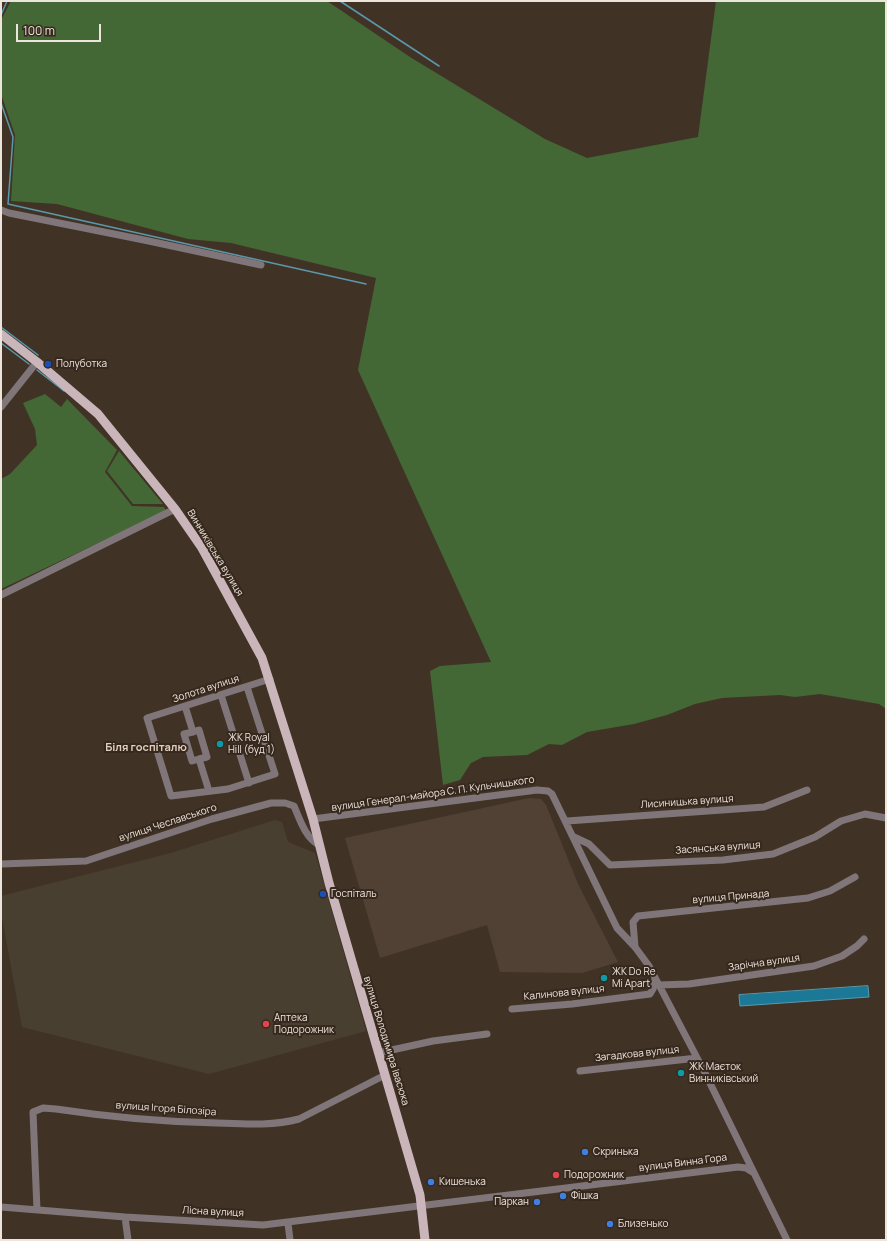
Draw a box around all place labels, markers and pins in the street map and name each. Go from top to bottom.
place label: Полуботка [56,358,107,370]
marker: Полуботка [43,359,53,369]
place label: ЖК Royal Hill (буд 1) [228,732,275,756]
marker: ЖК Royal Hill (буд 1) [215,739,225,749]
place label: Госпіталь [331,888,376,900]
marker: Госпіталь [318,889,328,899]
place label: ЖК Do Re Mi Apart [612,966,656,990]
marker: ЖК Do Re Mi Apart [599,973,609,983]
place label: Аптека Подорожник [274,1012,334,1036]
marker: Аптека Подорожник [261,1019,271,1029]
place label: ЖК Маєток Винниківський [689,1061,758,1084]
marker: ЖК Маєток Винниківський [676,1068,686,1078]
place label: Скринька [593,1146,638,1158]
marker: Скринька [580,1147,590,1157]
place label: Подорожник [564,1169,624,1181]
marker: Подорожник [551,1170,561,1180]
place label: Кишенька [439,1176,486,1188]
marker: Кишенька [426,1177,436,1187]
place label: Фішка [571,1190,599,1202]
marker: Фішка [558,1191,568,1201]
place label: Паркан [494,1196,529,1208]
marker: Паркан [532,1197,542,1207]
place label: Близенько [618,1218,668,1230]
marker: Близенько [605,1219,615,1229]

